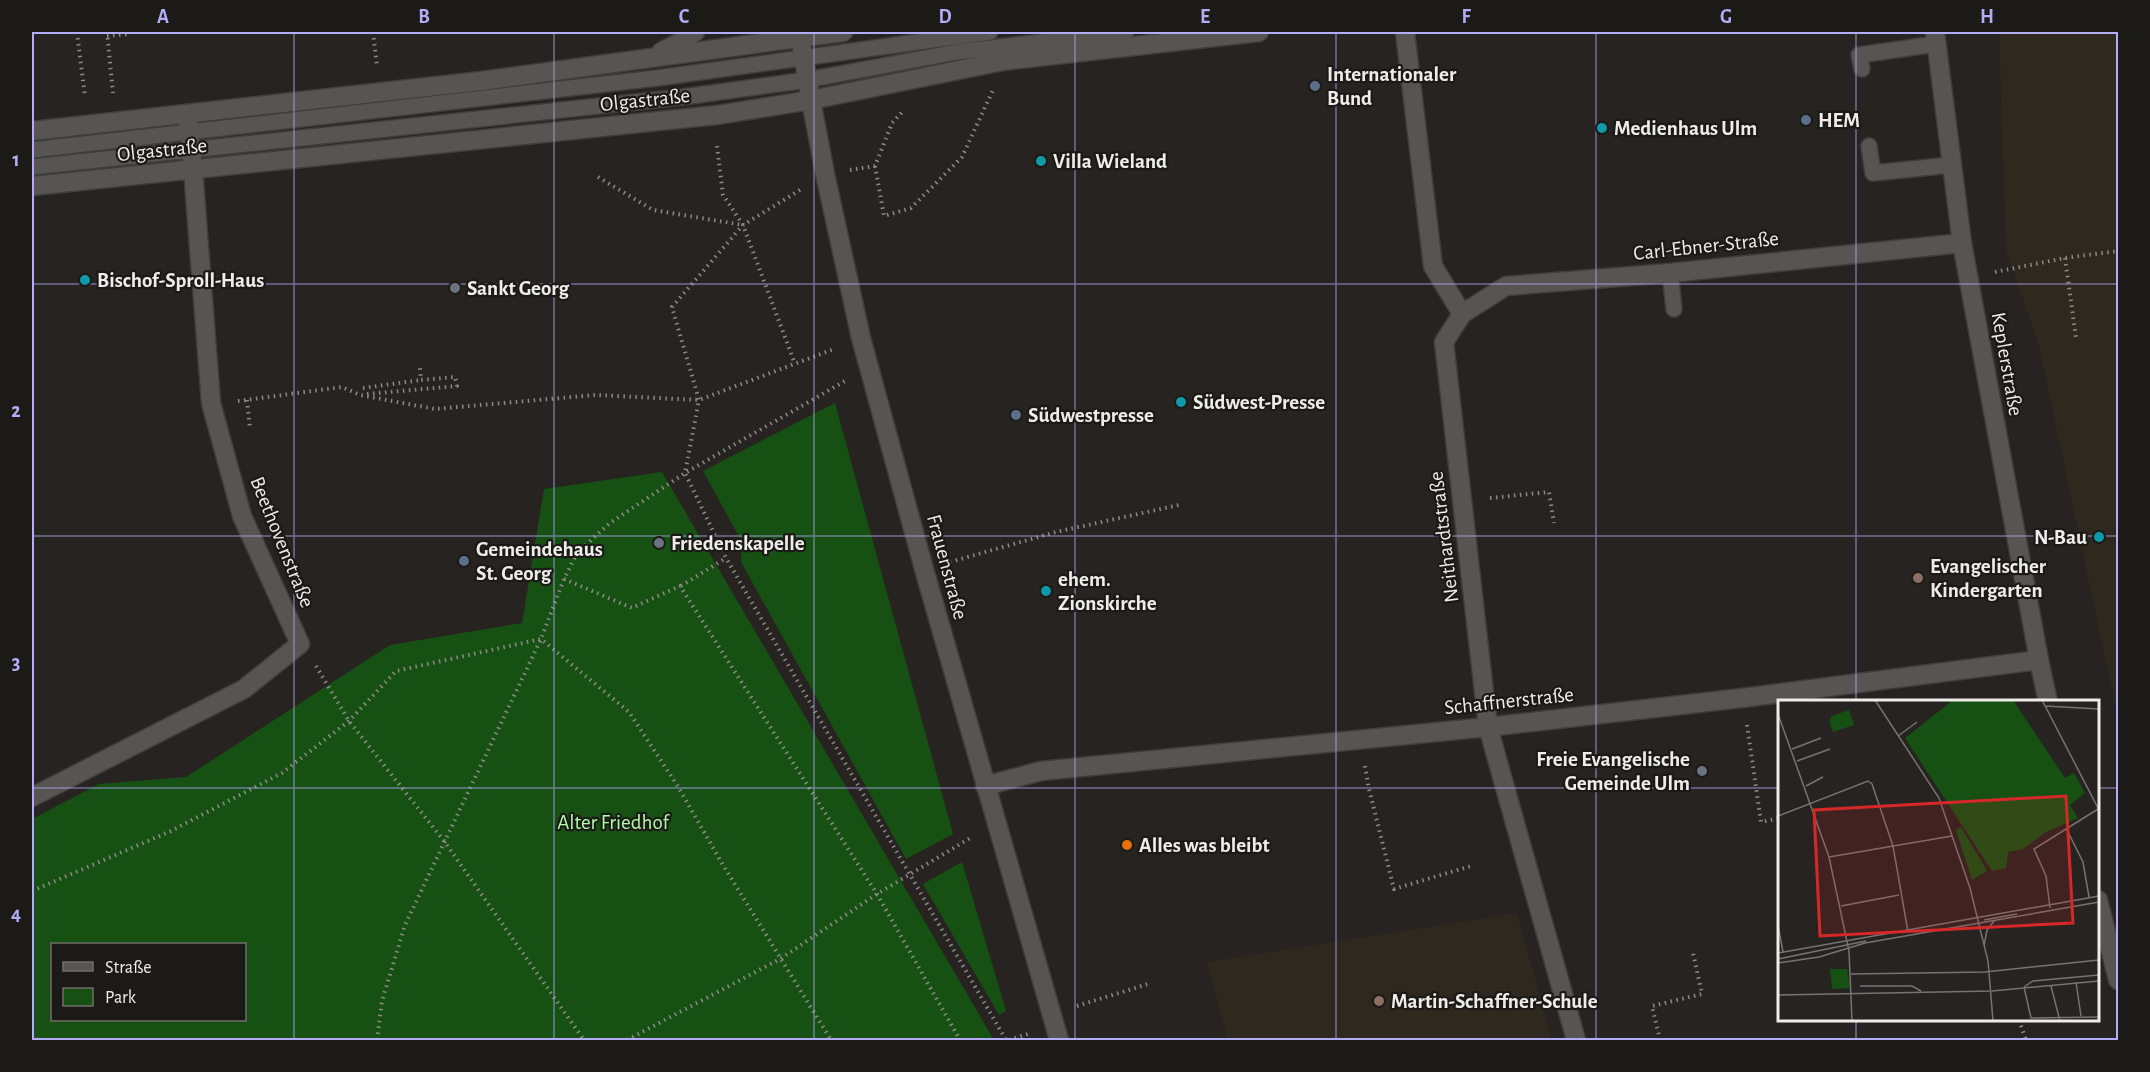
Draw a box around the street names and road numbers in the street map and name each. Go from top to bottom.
street label: Olgastraße [599,85,691,115]
street label: Olgastraße [116,135,208,165]
street label: Carl-Ebner-Straße [1632,228,1780,264]
street label: Keplerstraße [1988,310,2026,418]
street label: Neithardtstraße [1426,470,1462,604]
street label: Beethovenstraße [246,474,318,610]
street label: Frauenstraße [923,512,971,622]
street label: Schaffnerstraße [1443,684,1575,718]

